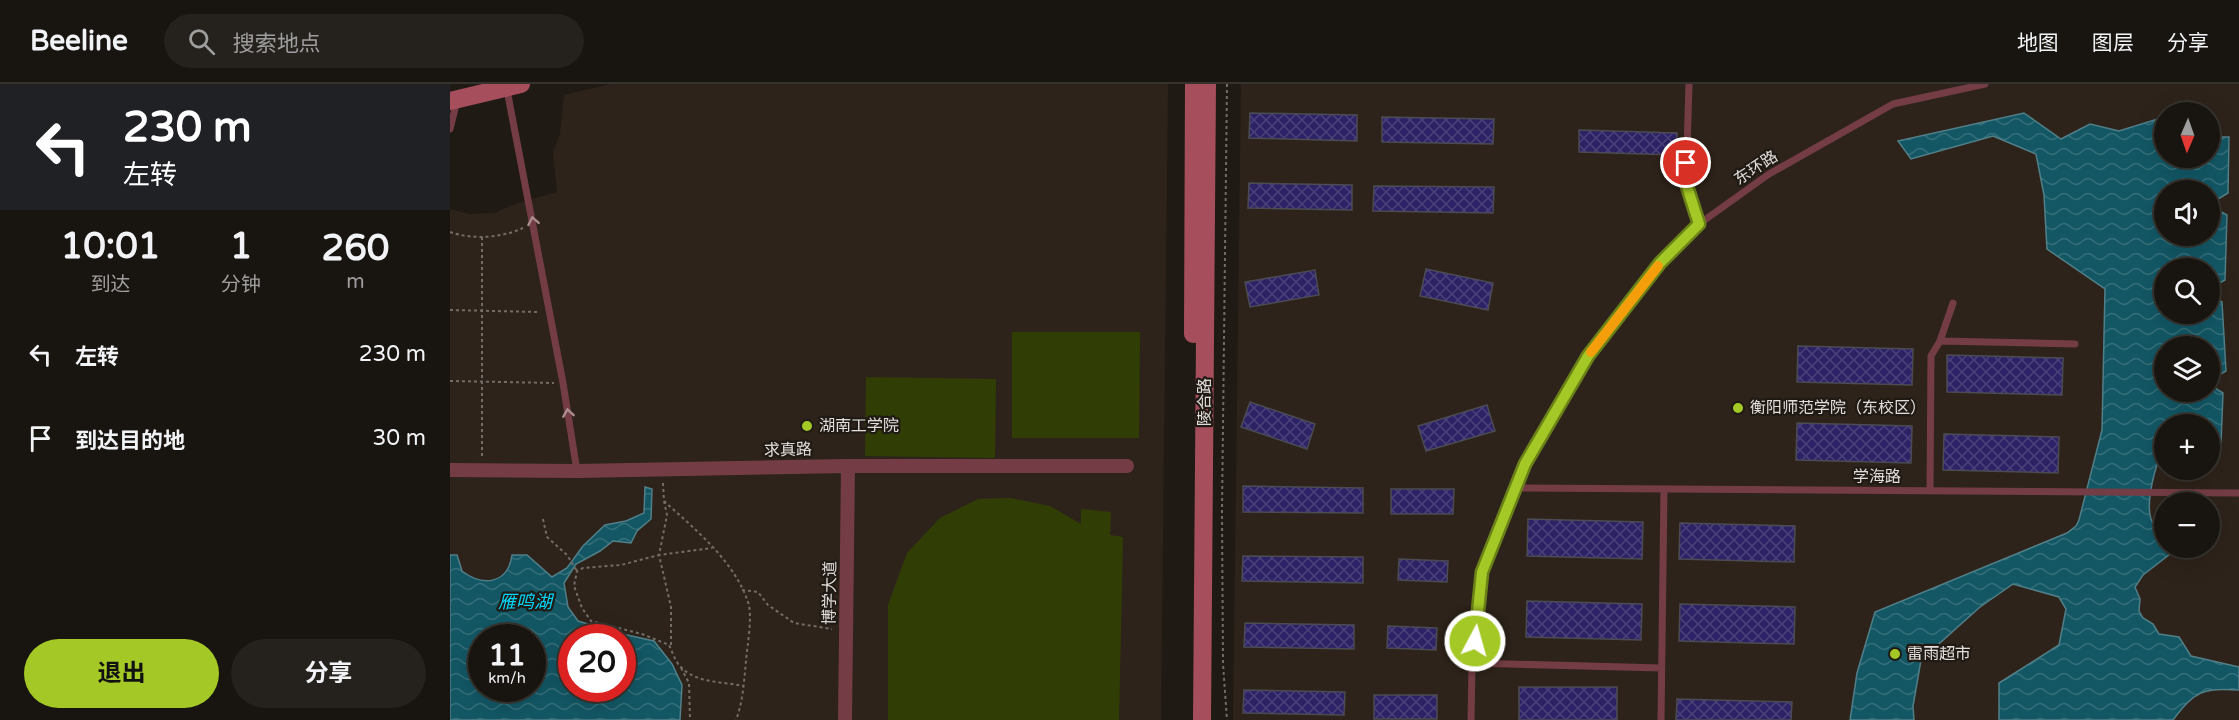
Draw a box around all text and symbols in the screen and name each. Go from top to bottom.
search box [164,14,584,68]
text: Beeline [30,24,128,58]
icon: search [185,25,218,58]
text: 搜索地点 [233,31,321,57]
text: 地图 [2017,31,2059,56]
text: 图层 [2092,31,2134,56]
text: 分享 [2167,31,2209,56]
text: 230 m [123,102,252,153]
north arrow [2154,102,2220,168]
map controls [2154,102,2220,558]
icon: left [24,108,102,186]
pin [1660,137,1711,188]
icon: arrive [1669,146,1702,179]
street label: 东环路 [1730,147,1782,189]
text: 左转 [123,159,177,192]
button: sound [2154,180,2220,246]
one-way arrow [527,216,540,226]
text: 10:01 [61,225,160,268]
text: 1 [230,225,252,268]
text: 260 [322,227,389,270]
button: search [2154,258,2220,324]
text: m [346,270,365,294]
text: 到达 [90,273,130,297]
text: 分钟 [221,273,261,297]
button: layers [2154,336,2220,402]
icon: left [24,338,57,371]
text: 230 m [359,341,426,367]
text: 左转 [75,344,119,370]
street label: 陵合路 [1195,378,1215,426]
place label: 衡阳师范学院（东校区） [1750,398,1926,418]
marker: 衡阳师范学院（东校区） [1731,401,1745,415]
one-way arrow [562,408,574,418]
button: + [2154,414,2220,480]
place label: 湖南工学院 [819,416,899,436]
marker: 湖南工学院 [800,419,814,433]
icon: arrive [24,422,57,455]
text: 30 m [372,425,426,451]
text: 到达目的地 [75,428,185,454]
street label: 求真路 [764,440,812,460]
street label: 学海路 [1853,467,1901,487]
button: − [2154,492,2220,558]
street label: 博学大道 [819,561,841,625]
water label: 雁鸣湖 [498,591,555,613]
position arrow [1443,609,1507,673]
speed limit sign: 20 [558,624,636,702]
text: 11 [488,637,526,674]
button: 退出 [24,639,219,708]
button: 分享 [231,639,426,708]
place label: 雷雨超市 [1907,644,1971,664]
marker: 雷雨超市 [1888,647,1902,661]
text: km/h [488,669,526,687]

